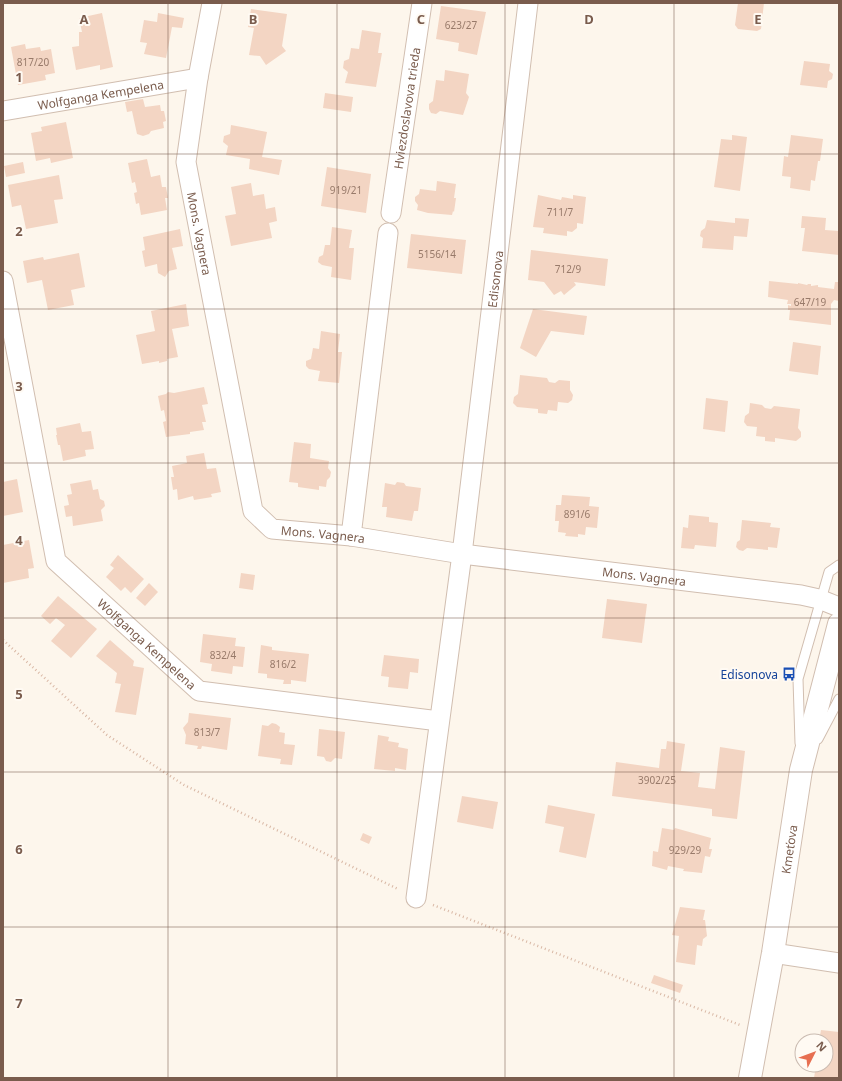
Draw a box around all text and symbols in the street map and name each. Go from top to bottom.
text: A [80,10,89,28]
text: B [249,10,257,28]
text: C [417,10,425,28]
text: D [584,10,594,28]
text: E [754,10,762,28]
house number: 623/27 [445,18,477,32]
street label: Hviezdoslavova trieda [389,46,424,170]
house number: 817/20 [17,55,49,69]
text: 1 [15,68,23,86]
street label: Wolfganga Kempelena [36,75,165,114]
house number: 919/21 [330,183,362,197]
street label: Mons. Vagnera [183,190,216,277]
house number: 711/7 [547,205,574,219]
text: 2 [15,222,23,240]
house number: 5156/14 [418,247,456,261]
street label: Edisonova [483,249,507,309]
house number: 712/9 [555,262,582,276]
house number: 647/19 [794,295,826,309]
text: 3 [15,377,23,395]
house number: 891/6 [564,507,591,521]
street label: Mons. Vagnera [280,521,366,547]
text: 4 [15,531,23,549]
street label: Mons. Vagnera [601,563,687,590]
street label: Wolfganga Kempelena [94,594,200,693]
house number: 832/4 [210,648,237,662]
house number: 816/2 [270,657,297,671]
place label: Edisonova [721,666,778,683]
bus stop icon: Edisonova [781,666,797,682]
text: 5 [15,685,23,703]
house number: 813/7 [194,725,221,739]
house number: 3902/25 [638,773,676,787]
street label: Kmeťova [777,823,801,875]
text: 6 [15,840,23,858]
house number: 929/29 [669,843,701,857]
text: 7 [15,994,23,1012]
north arrow [794,1033,834,1073]
text: N [813,1038,830,1054]

